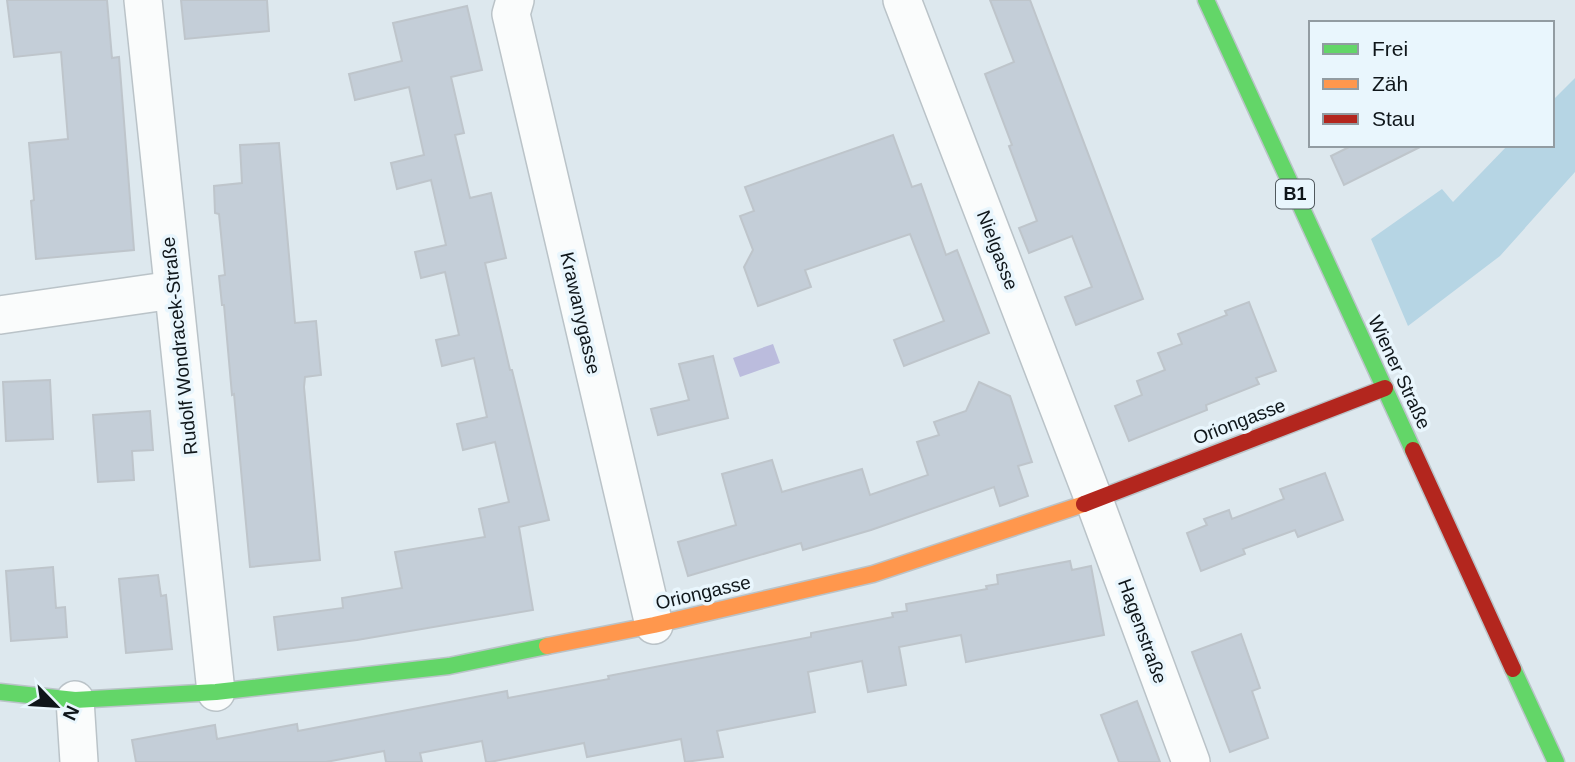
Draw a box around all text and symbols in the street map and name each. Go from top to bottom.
legend [1309,21,1554,147]
text: Frei [1372,37,1408,60]
text: Zäh [1372,72,1408,95]
text: Stau [1372,107,1415,130]
road number: B1 [1276,180,1314,209]
street label: Nielgasse [973,207,1022,293]
street label: Rudolf Wondracek-Straße [158,236,201,456]
street label: Krawanygasse [556,250,605,376]
street label: Wiener Straße [1364,312,1435,432]
street label: Oriongasse [1190,394,1288,449]
street label: Oriongasse [653,571,753,614]
street label: Hagenstraße [1114,576,1171,686]
north arrow [21,671,91,741]
text: N [59,702,83,724]

